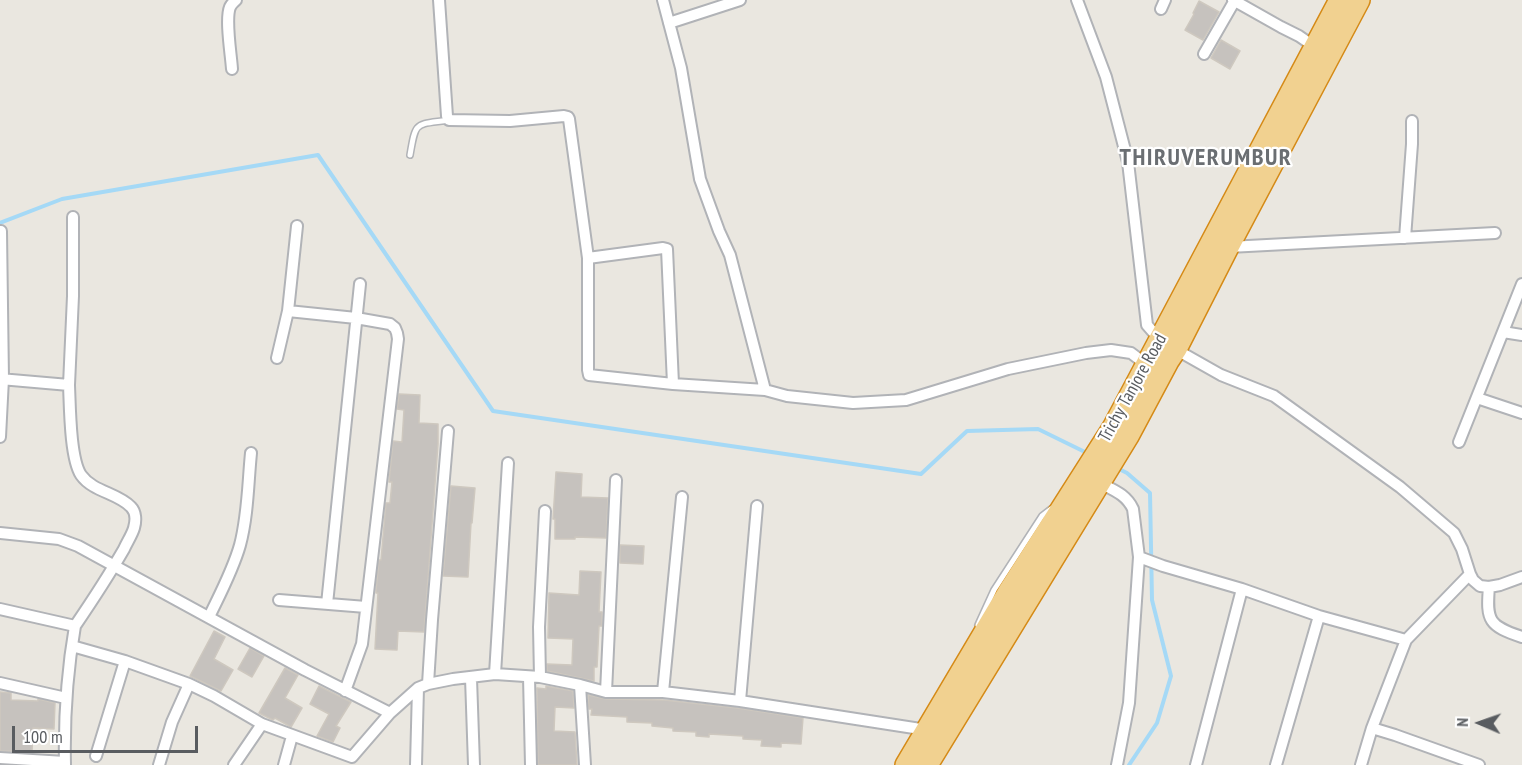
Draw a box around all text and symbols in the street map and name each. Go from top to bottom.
district label: THIRUVERUMBUR [1120,144,1292,172]
street label: Trichy Tanjore Road [1094,330,1172,446]
north arrow [1450,693,1510,753]
scale bar [15,714,201,752]
text: N [1452,718,1472,727]
text: 100 m [23,725,63,748]

